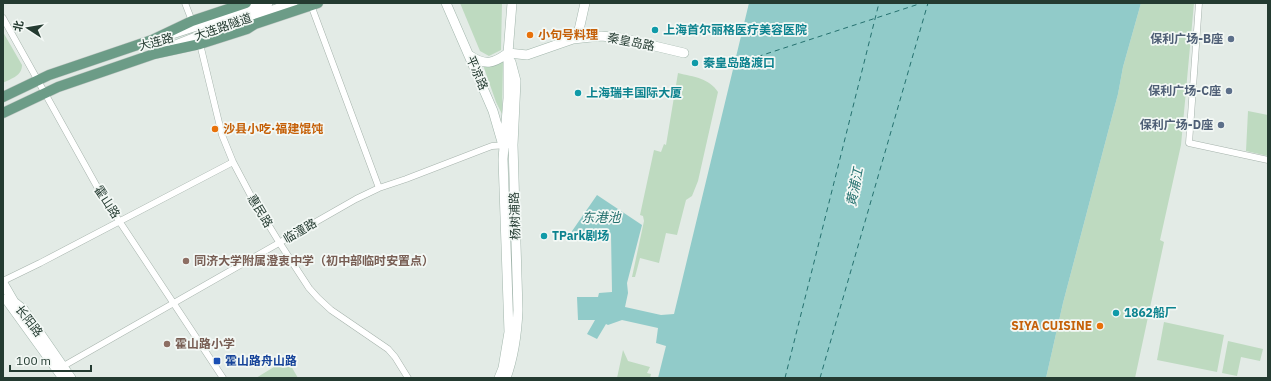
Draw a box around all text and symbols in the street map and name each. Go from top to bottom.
north arrow [8,8,48,48]
street label: 大连路隧道 [192,10,254,43]
text: 北 [10,19,26,33]
place label: 上海首尔丽格医疗美容医院 [663,22,807,37]
marker: 上海首尔丽格医疗美容医院 [650,25,660,35]
place label: 小句号料理 [538,27,598,42]
street label: 大连路 [137,30,175,53]
marker: 小句号料理 [525,30,535,40]
street label: 秦皇岛路 [606,30,656,53]
place label: 保利广场-B座 [1150,31,1223,46]
marker: 保利广场-B座 [1226,34,1236,44]
street label: 平凉路 [464,53,491,92]
place label: 秦皇岛路渡口 [703,55,775,70]
marker: 秦皇岛路渡口 [690,58,700,68]
place label: 保利广场-C座 [1148,83,1221,98]
place label: 上海瑞丰国际大厦 [586,85,682,100]
marker: 保利广场-C座 [1224,86,1234,96]
marker: 上海瑞丰国际大厦 [573,88,583,98]
place label: 保利广场-D座 [1140,117,1213,132]
marker: 保利广场-D座 [1216,120,1226,130]
place label: 沙县小吃·福建馄饨 [223,121,323,136]
marker: 沙县小吃·福建馄饨 [210,124,220,134]
water label: 黄浦江 [842,164,867,208]
street label: 霍山路 [91,183,124,221]
street label: 惠民路 [245,191,276,230]
street label: 杨树浦路 [506,192,523,240]
water label: 东港池 [581,209,622,226]
street label: 临潼路 [280,215,319,246]
place label: TPark剧场 [552,228,609,243]
marker: TPark剧场 [539,231,549,241]
place label: 同济大学附属澄衷中学（初中部临时安置点） [194,253,434,268]
marker: 同济大学附属澄衷中学（初中部临时安置点） [181,256,191,266]
street label: 长阳路 [12,302,46,339]
place label: 1862船厂 [1124,305,1177,320]
marker: 1862船厂 [1111,308,1121,318]
place label: SIYA CUISINE [1011,318,1092,333]
marker: SIYA CUISINE [1095,321,1105,331]
place label: 霍山路小学 [175,336,235,351]
marker: 霍山路小学 [162,339,172,349]
scale bar [10,347,91,373]
text: 100 m [16,353,51,368]
place label: 霍山路舟山路 [225,353,297,368]
marker: 霍山路舟山路 [212,356,222,366]

